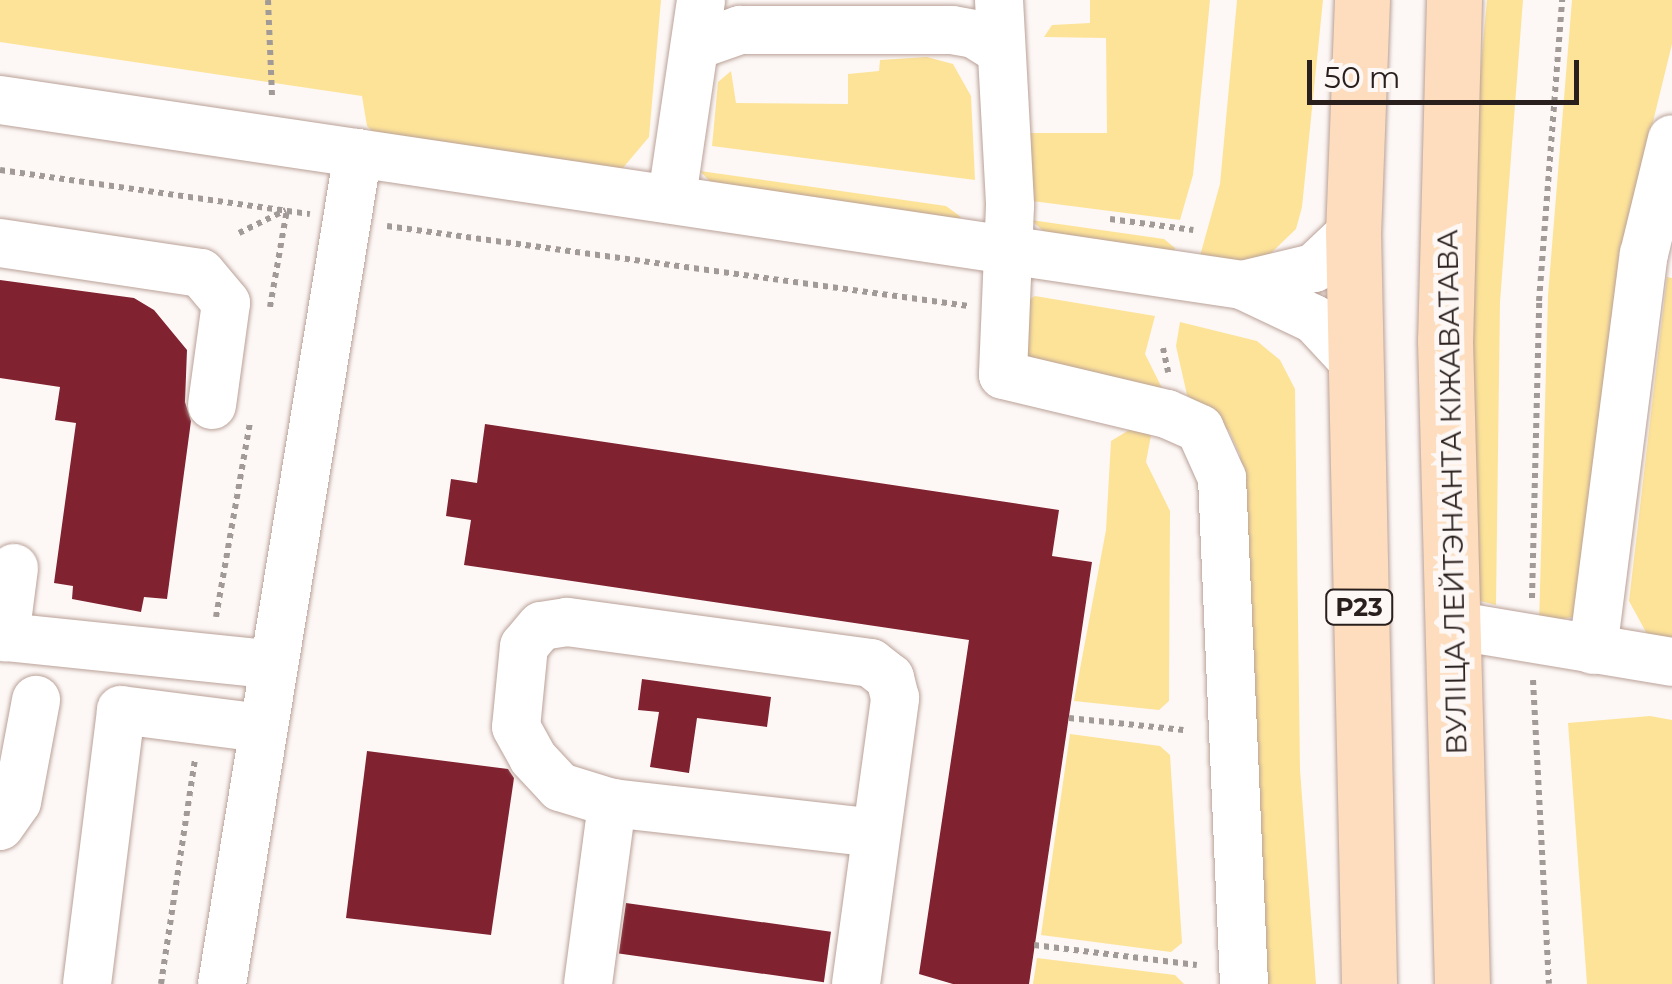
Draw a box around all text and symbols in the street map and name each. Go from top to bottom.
scale bar [1312,40,1584,102]
text: 50 m [1324,59,1401,96]
street label: ВУЛІЦА ЛЕЙТЭНАНТА КІЖАВАТАВА [1431,229,1473,755]
road number: Р23 [1324,587,1394,627]

